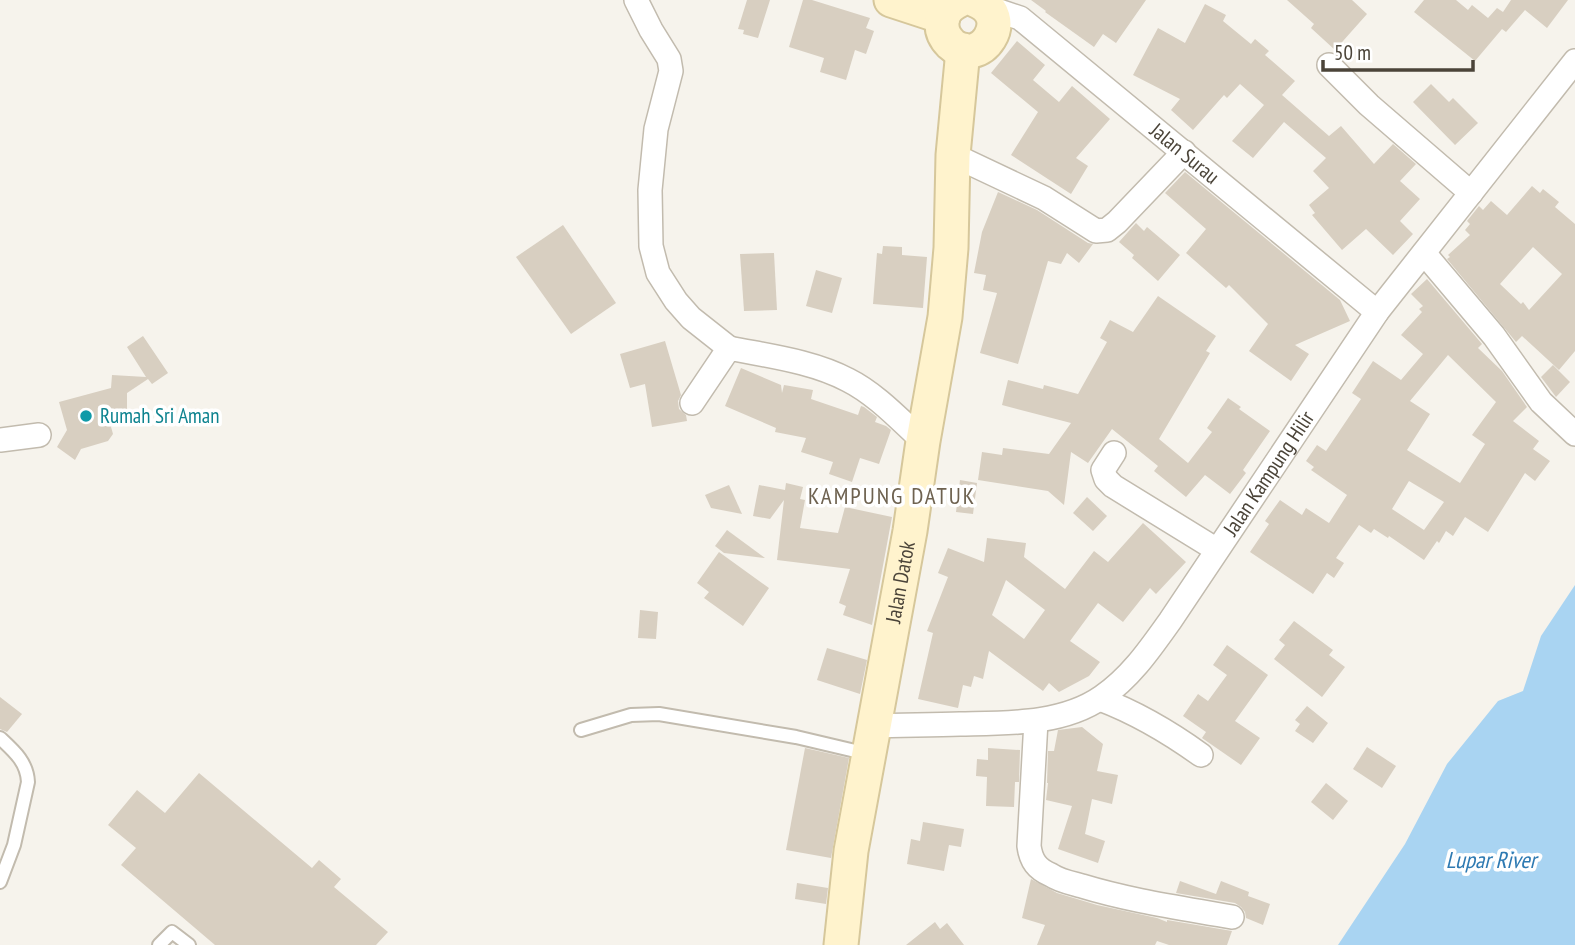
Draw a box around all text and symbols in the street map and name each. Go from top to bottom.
scale bar [1323,28,1474,72]
text: 50 m [1334,39,1371,66]
street label: Jalan Surau [1144,116,1225,190]
place label: Rumah Sri Aman [100,402,219,429]
street label: Jalan Kampung Hilir [1216,405,1320,541]
marker: Rumah Sri Aman [78,408,94,424]
district label: KAMPUNG DATUK [808,481,976,510]
street label: Jalan Datok [879,539,921,626]
water label: Lupar River [1446,845,1540,874]

